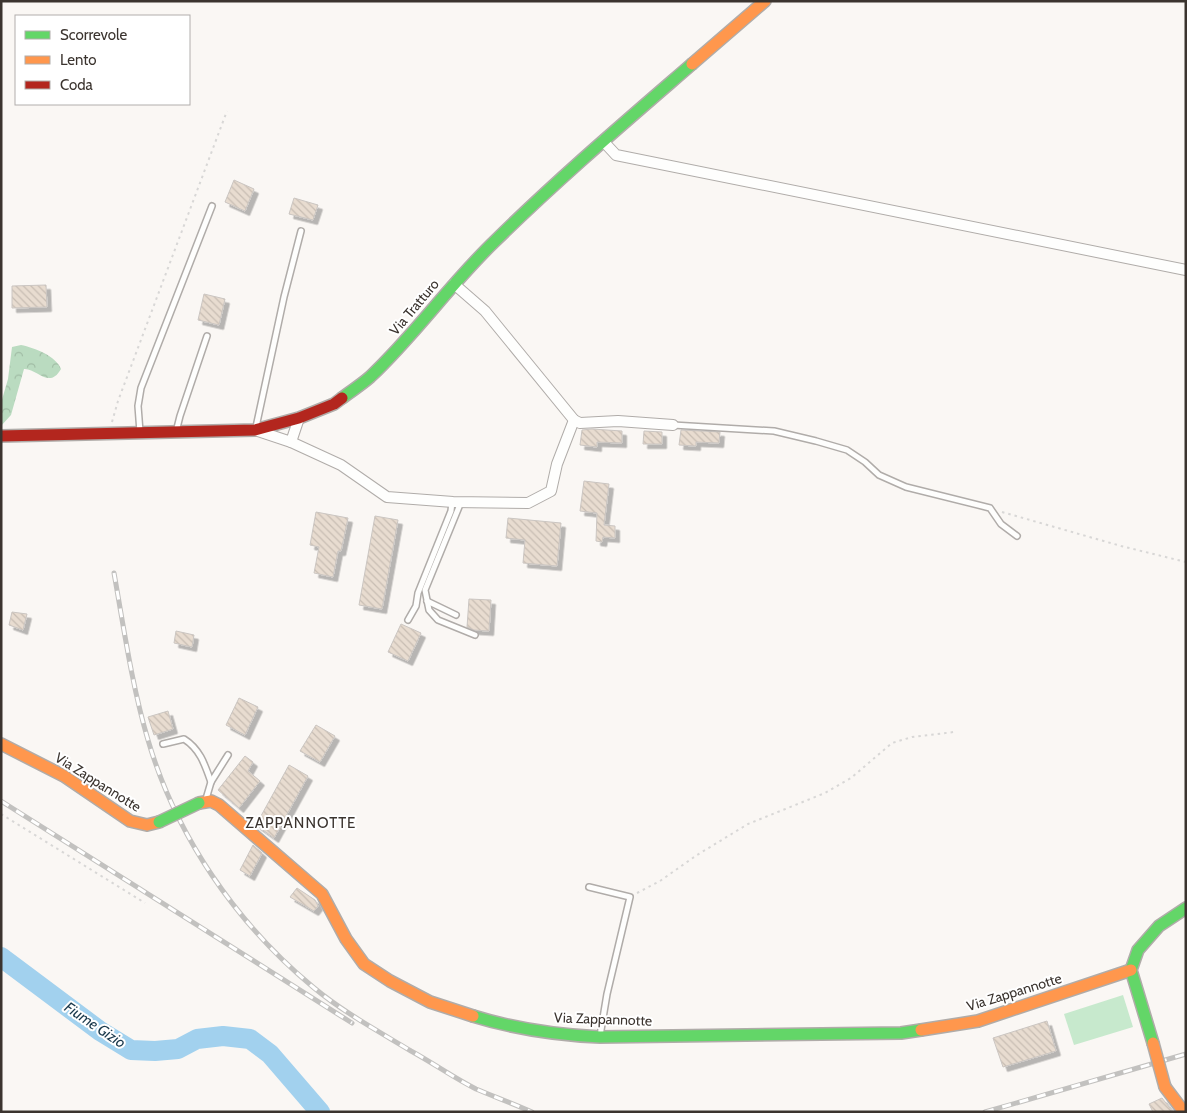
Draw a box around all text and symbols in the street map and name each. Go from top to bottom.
legend [15,15,190,105]
text: Scorrevole [60,26,128,44]
text: Lento [60,51,97,69]
text: Coda [60,76,94,94]
street label: Via Tratturo [385,275,443,339]
street label: Via Zappannotte [52,748,144,816]
district label: ZAPPANNOTTE [246,814,356,832]
street label: Via Zappannotte [964,969,1064,1015]
water label: Fiume Gizio [61,998,129,1052]
street label: Via Zappannotte [554,1008,652,1030]

